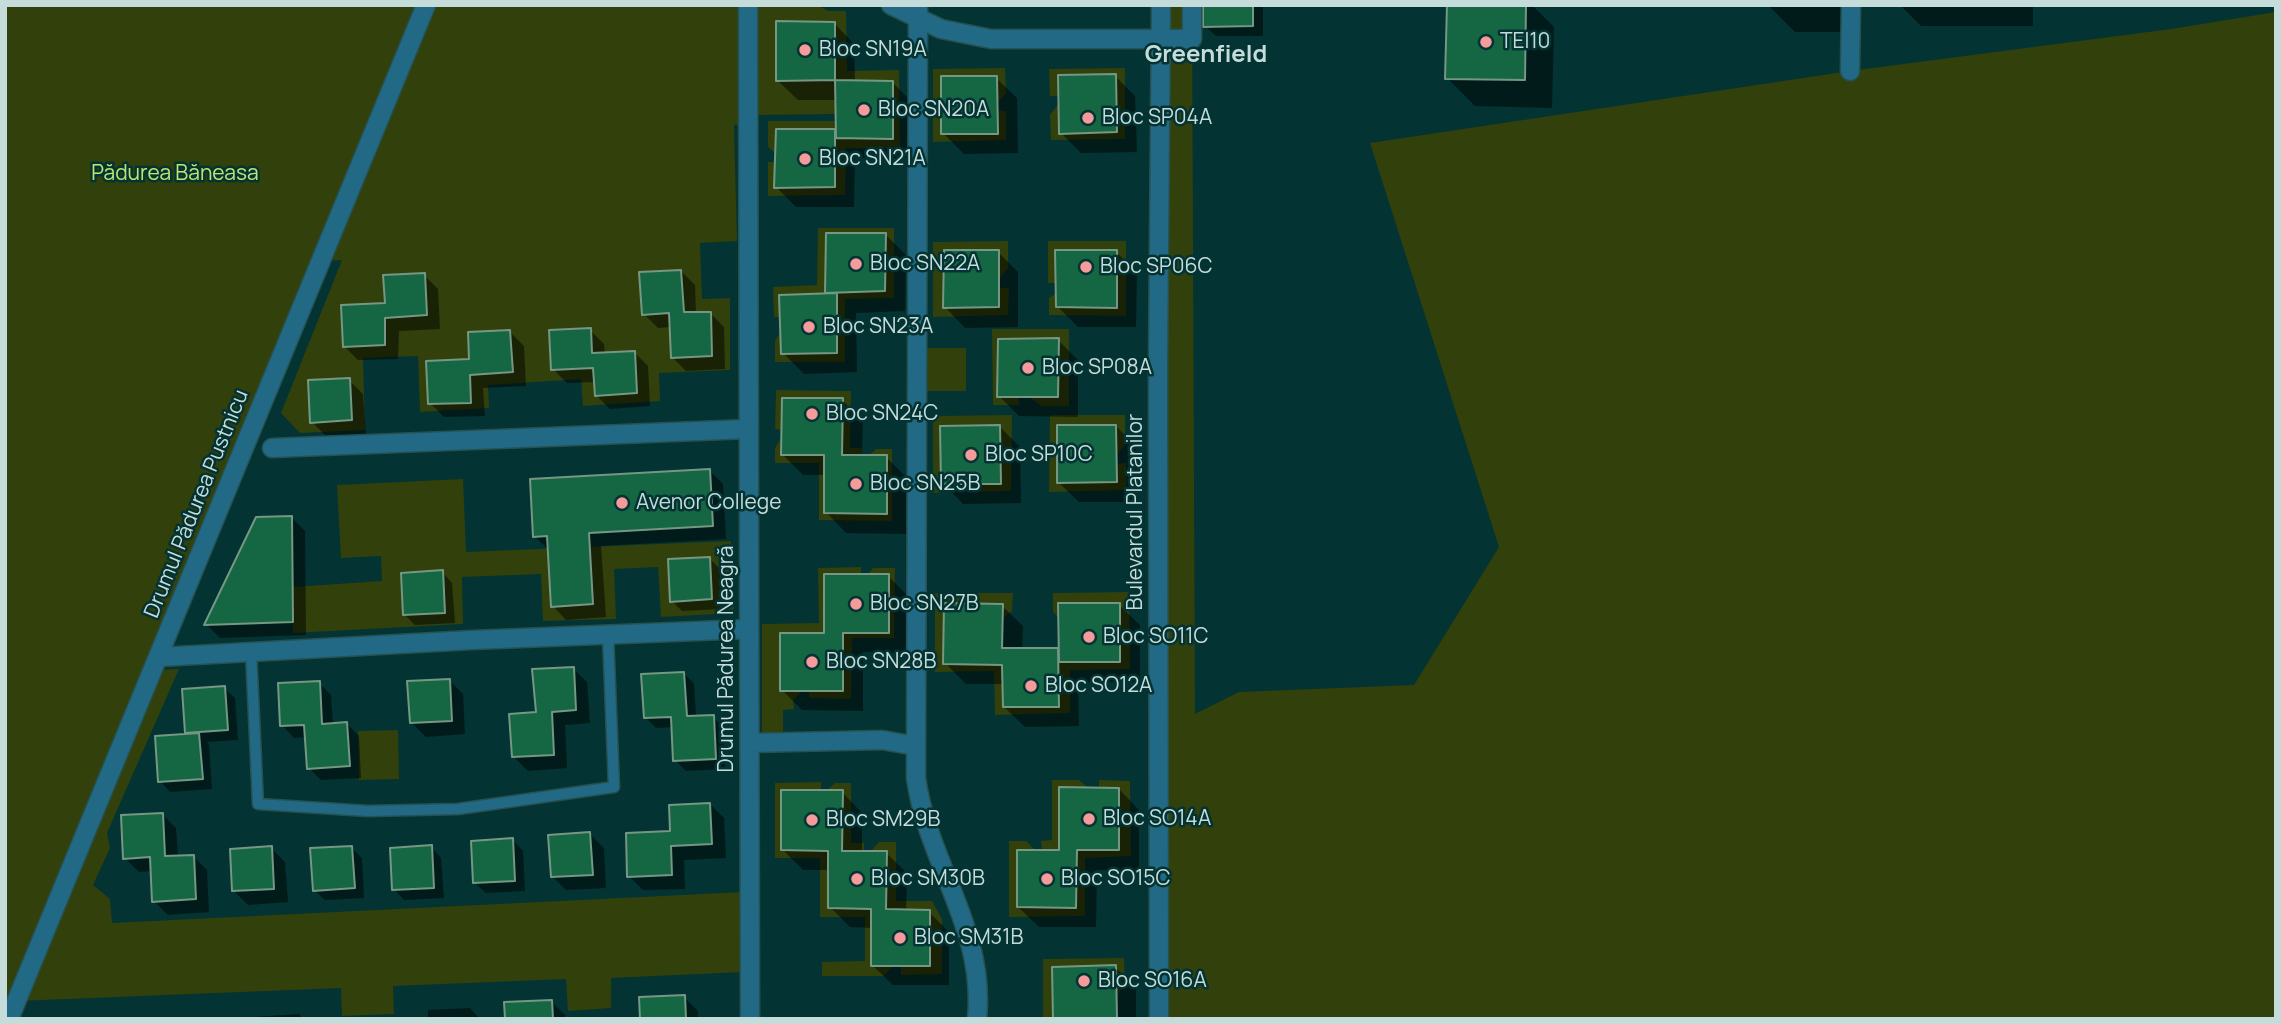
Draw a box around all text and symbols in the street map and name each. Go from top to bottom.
place label: TEI10 [1500,29,1550,55]
marker: TEI10 [1478,34,1494,50]
place label: Bloc SN19A [819,37,927,63]
district label: Greenfield [1145,41,1267,69]
marker: Bloc SN19A [797,42,813,58]
place label: Bloc SN20A [878,97,989,123]
marker: Bloc SN20A [856,102,872,118]
place label: Bloc SP04A [1102,105,1212,131]
marker: Bloc SP04A [1080,110,1096,126]
place label: Bloc SN21A [819,146,926,172]
marker: Bloc SN21A [797,151,813,167]
park label: Pădurea Băneasa [91,161,259,187]
place label: Bloc SN22A [870,251,980,277]
place label: Bloc SP06C [1100,254,1213,280]
marker: Bloc SN22A [848,256,864,272]
marker: Bloc SP06C [1078,259,1094,275]
place label: Bloc SN23A [823,314,933,340]
marker: Bloc SN23A [801,319,817,335]
place label: Bloc SP08A [1042,355,1152,381]
marker: Bloc SP08A [1020,360,1036,376]
street label: Drumul Pădurea Pustnicu [140,386,254,622]
place label: Bloc SN24C [826,401,938,427]
marker: Bloc SN24C [804,406,820,422]
street label: Bulevardul Platanilor [1123,414,1149,610]
place label: Bloc SP10C [985,442,1093,468]
marker: Bloc SP10C [963,447,979,463]
place label: Bloc SN25B [870,471,980,497]
marker: Bloc SN25B [848,476,864,492]
place label: Avenor College [636,490,782,516]
marker: Avenor College [614,495,630,511]
street label: Drumul Pădurea Neagră [714,546,740,772]
place label: Bloc SN27B [870,591,979,617]
marker: Bloc SN27B [848,596,864,612]
place label: Bloc SO11C [1103,624,1209,650]
marker: Bloc SO11C [1081,629,1097,645]
place label: Bloc SN28B [826,649,936,675]
marker: Bloc SN28B [804,654,820,670]
place label: Bloc SO12A [1045,673,1152,699]
marker: Bloc SO12A [1023,678,1039,694]
place label: Bloc SO14A [1103,806,1211,832]
place label: Bloc SM29B [826,807,940,833]
marker: Bloc SO14A [1081,811,1097,827]
marker: Bloc SM29B [804,812,820,828]
place label: Bloc SM30B [871,866,985,892]
place label: Bloc SO15C [1061,866,1171,892]
marker: Bloc SM30B [849,871,865,887]
marker: Bloc SO15C [1039,871,1055,887]
place label: Bloc SM31B [914,925,1023,951]
marker: Bloc SM31B [892,930,908,946]
place label: Bloc SO16A [1098,968,1207,994]
marker: Bloc SO16A [1076,973,1092,989]

